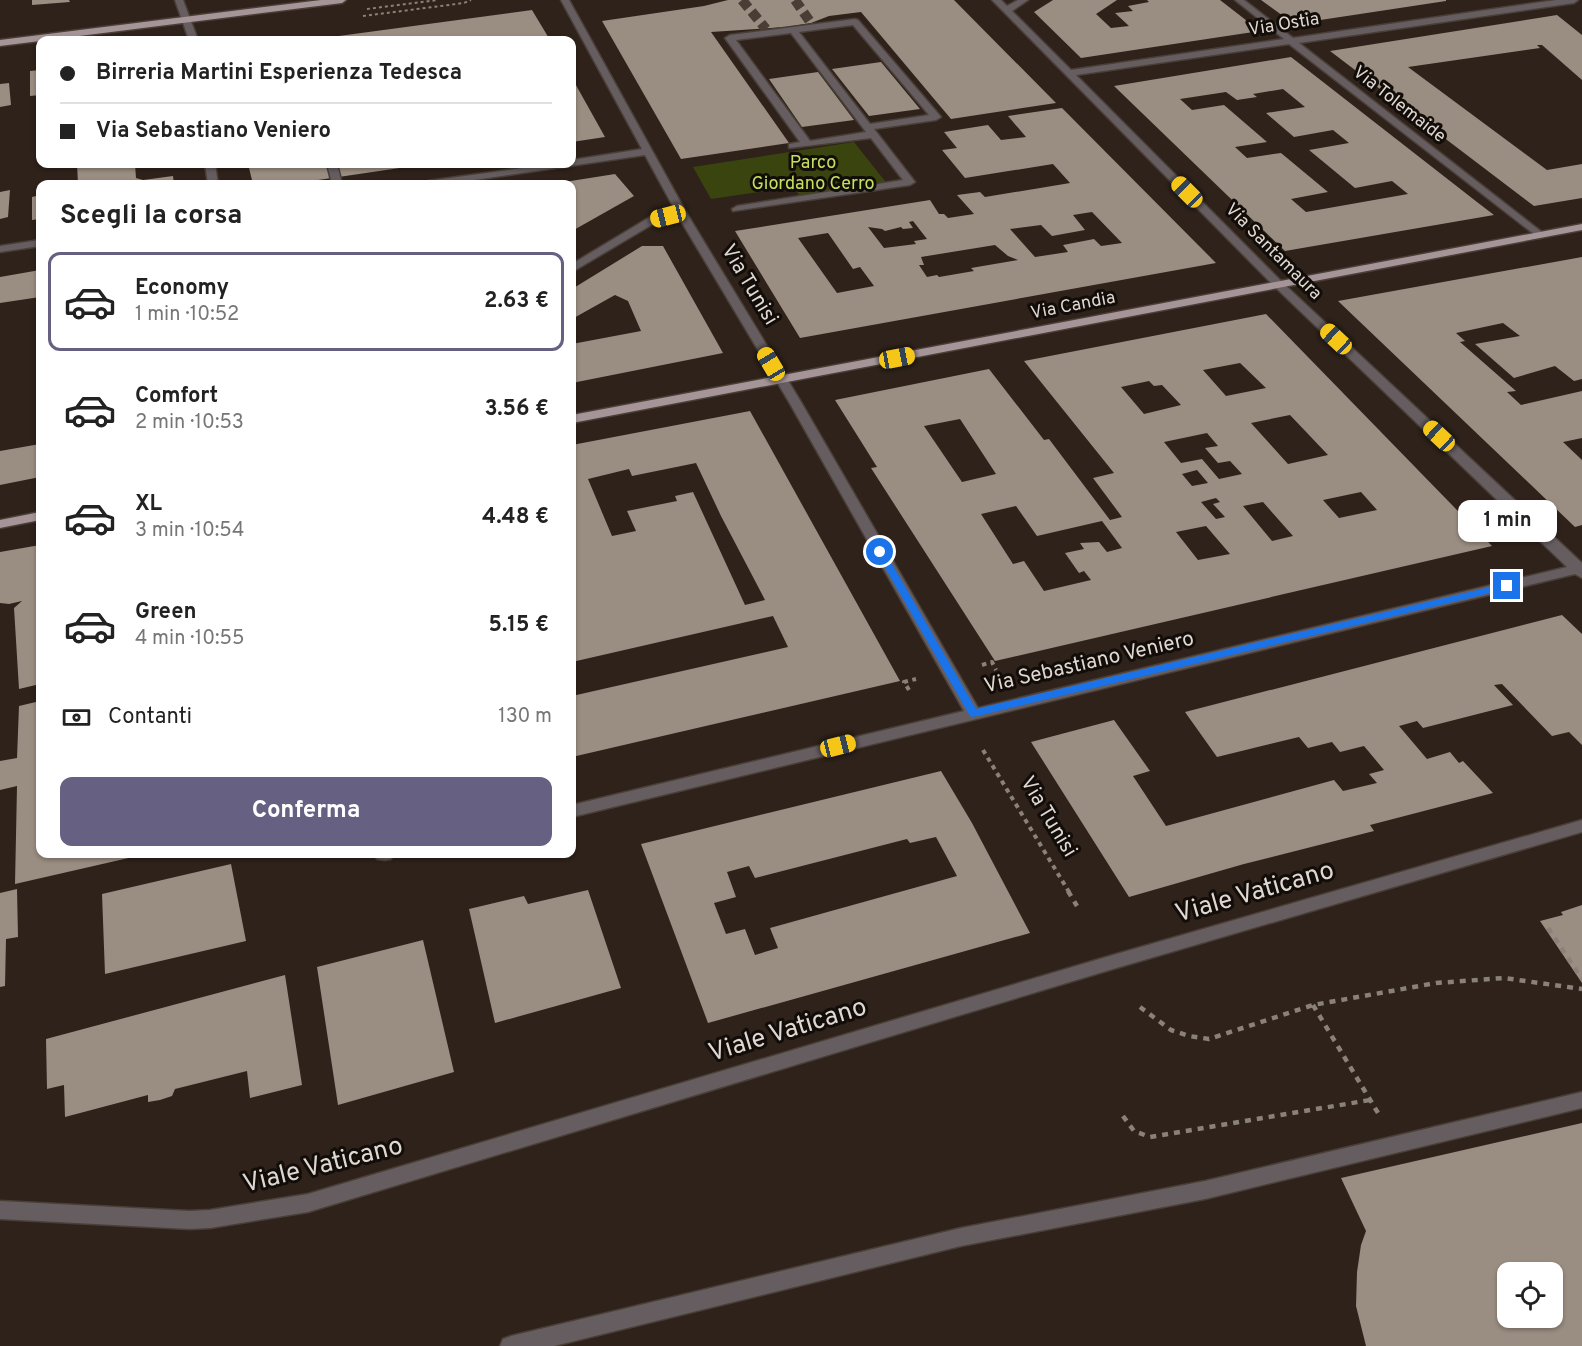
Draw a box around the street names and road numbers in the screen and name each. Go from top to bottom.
street label: Via Ostia [1247,8,1321,42]
street label: Via Tolemaide [1348,61,1450,149]
street label: Via Santamaura [1220,199,1326,305]
street label: Via Tunisi [714,240,784,330]
street label: Via Candia [1029,287,1117,325]
street label: Via Sebastiano Veniero [981,626,1197,700]
street label: Via Tunisi [1013,772,1083,862]
street label: Viale Vaticano [1172,855,1338,931]
street label: Viale Vaticano [705,991,871,1071]
street label: Viale Vaticano [240,1130,406,1202]

